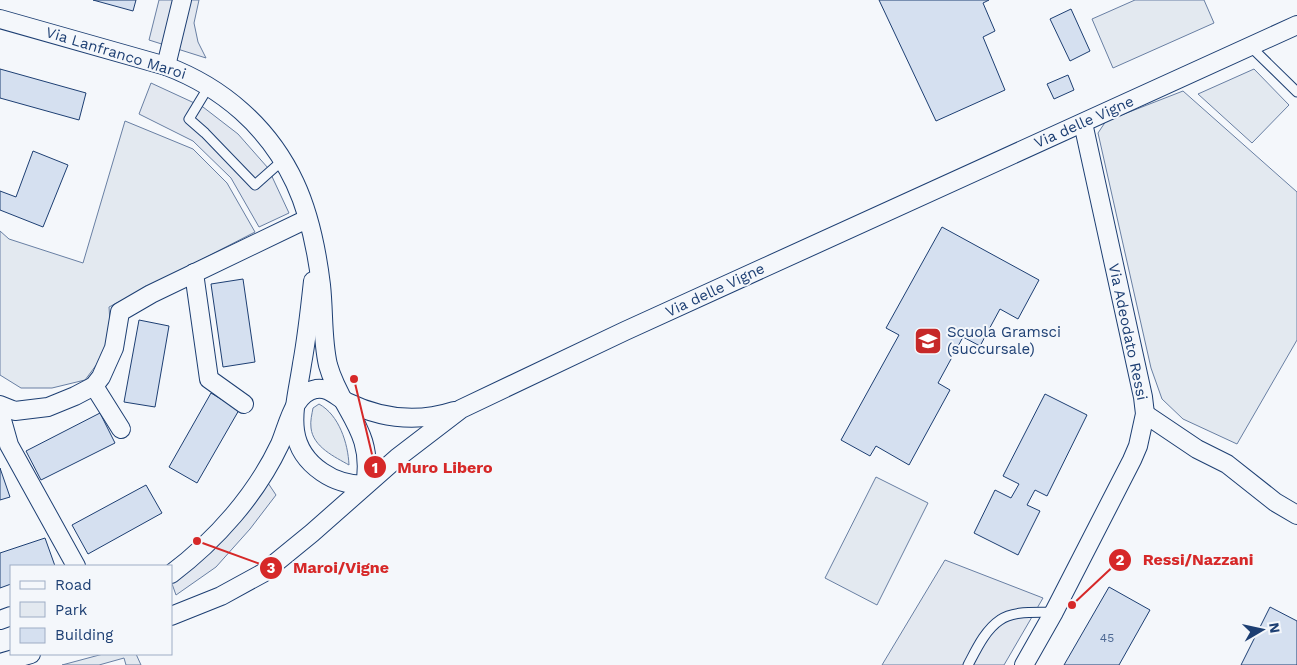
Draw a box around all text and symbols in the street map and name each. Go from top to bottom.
street label: Via Lanfranco Maroi [44,23,188,83]
street label: Via delle Vigne [1031,92,1137,152]
street label: Via delle Vigne [663,259,767,321]
street label: Via Adeodato Ressi [1105,262,1151,402]
place label: Scuola Gramsci (succursale) [947,323,1061,358]
school or university icon: Scuola Gramsci (succursale) [913,326,943,356]
callout: Muro Libero [362,452,503,483]
text: Muro Libero [397,458,493,477]
text: 1 [372,459,378,477]
callout: Ressi/Nazzani [1107,544,1263,575]
text: Ressi/Nazzani [1143,550,1253,569]
text: 2 [1116,551,1125,569]
callout: Maroi/Vigne [258,552,399,583]
text: Maroi/Vigne [293,558,389,577]
text: 3 [267,559,276,577]
legend [10,565,172,655]
text: Road [55,576,92,594]
text: Park [55,601,88,619]
north arrow [1237,605,1287,655]
text: N [1266,622,1284,634]
text: Building [55,626,113,644]
house number: 45 [1100,631,1114,645]

